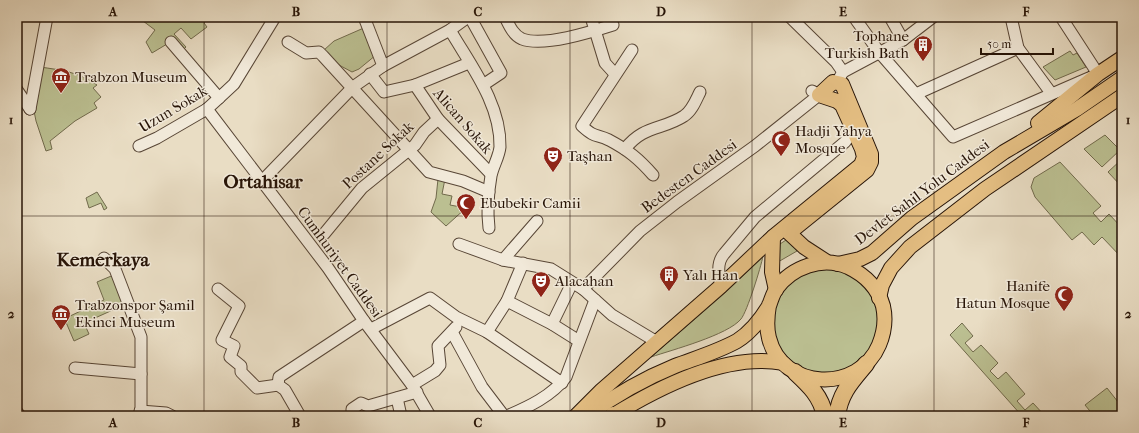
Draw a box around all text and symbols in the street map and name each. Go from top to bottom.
text: A [108,4,118,19]
text: B [292,4,301,19]
text: C [474,4,483,19]
text: D [656,4,666,19]
text: E [839,4,847,19]
text: F [1022,4,1030,19]
place label: Tophane Turkish Bath [825,27,910,62]
scale bar [981,30,1053,56]
building icon: Tophane Turkish Bath [912,34,934,62]
text: 50 m [987,37,1011,51]
museum icon: Trabzon Museum [50,66,72,94]
place label: Trabzon Museum [75,68,188,86]
street label: Uzun Sokak [136,81,211,136]
street label: Alican Sokak [429,84,497,158]
text: 1 [9,112,14,127]
text: 1 [1126,112,1131,127]
street label: Postane Sokak [339,117,418,193]
place label: Hadji Yahya Mosque [795,122,873,157]
mosque icon: Hadji Yahya Mosque [770,129,792,157]
street label: Bedesten Caddesi [638,135,741,217]
street label: Devlet Sahil Yolu Caddesi [851,135,993,249]
theatre icon: Taşhan [542,145,564,173]
place label: Taşhan [567,147,613,165]
district label: Ortahisar [224,171,303,193]
mosque icon: Ebubekir Camii [455,192,477,220]
place label: Ebubekir Camii [480,194,581,212]
street label: Cumhuriyet Caddesi [294,203,387,321]
district label: Kemerkaya [57,249,151,271]
building icon: Yalı Han [658,264,680,292]
place label: Yalı Han [682,266,739,284]
theatre icon: Alacahan [530,270,552,298]
place label: Alacahan [554,272,614,290]
place label: Hanife Hatun Mosque [955,277,1051,312]
mosque icon: Hanife Hatun Mosque [1053,284,1075,312]
place label: Trabzonspor Şamil Ekinci Museum [75,296,195,331]
museum icon: Trabzonspor Şamil Ekinci Museum [50,303,72,331]
text: 2 [8,306,15,321]
text: 2 [1125,306,1132,321]
text: A [108,415,118,430]
text: B [292,415,301,430]
text: C [474,415,483,430]
text: D [656,415,666,430]
text: E [839,415,847,430]
text: F [1022,415,1030,430]

